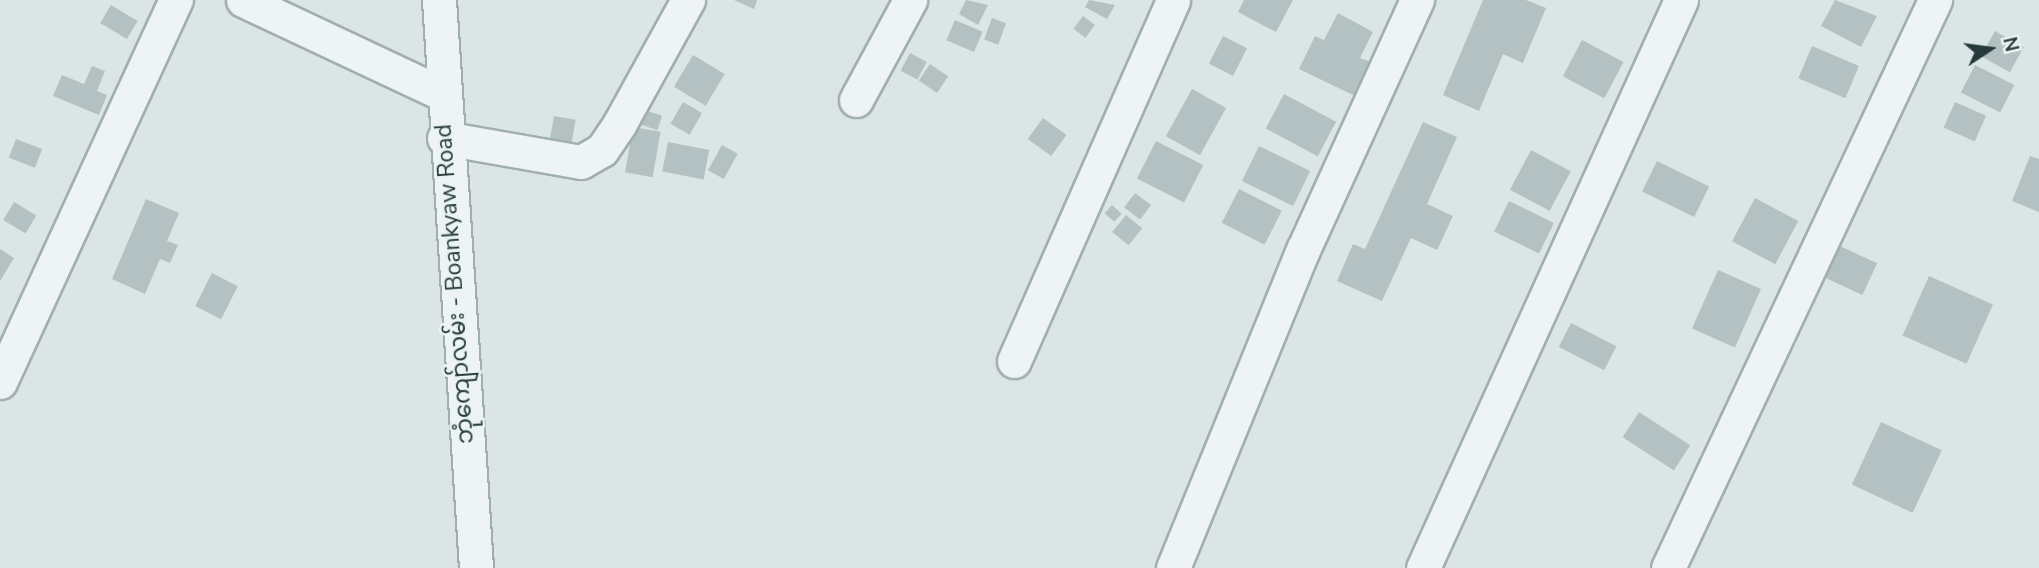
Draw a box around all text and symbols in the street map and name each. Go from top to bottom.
north arrow [1955,14,2025,84]
text: N [1996,34,2025,54]
street label: ဘုံကျော်လမ်း - Boankyaw Road [430,123,480,445]

